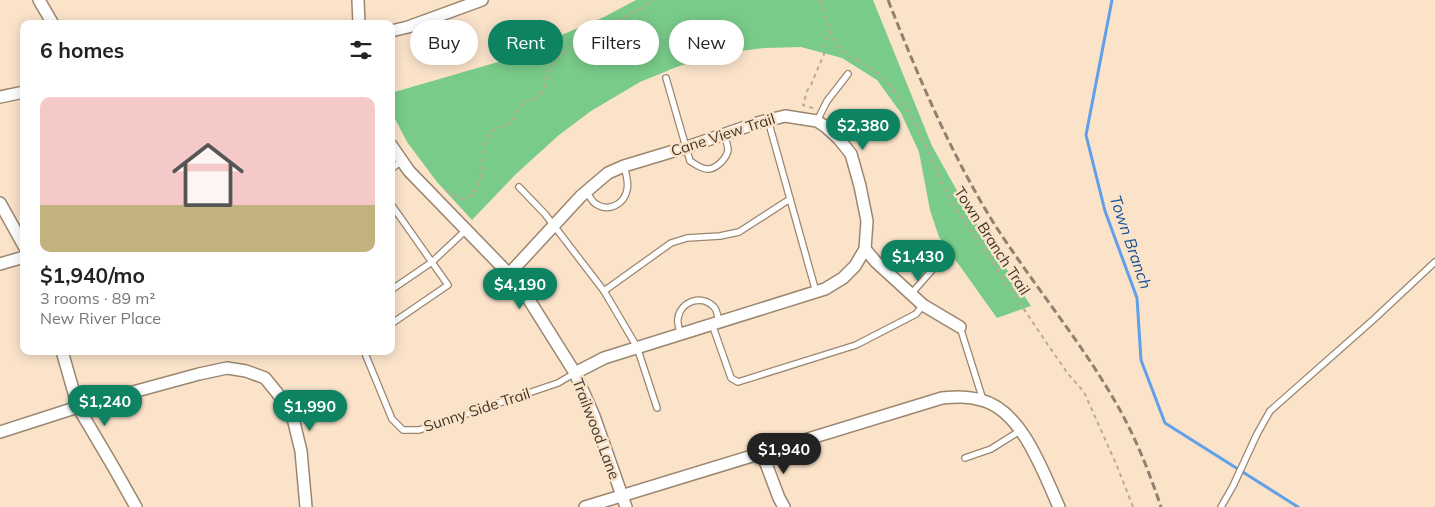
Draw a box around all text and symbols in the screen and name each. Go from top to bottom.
chip: Buy [410,20,478,65]
chip: Rent [488,20,563,65]
chip: Filters [573,20,659,65]
chip: New [669,20,744,65]
icon: filters [347,36,375,64]
text: 6 homes [40,37,124,63]
pin: $2,380 [822,108,904,151]
street label: Cane View Trail [668,109,777,160]
text: $2,380 [837,115,889,135]
icon: home [163,130,253,220]
street label: Town Branch Trail [950,183,1034,298]
water label: Town Branch [1106,193,1156,291]
pin: $1,430 [877,240,959,282]
text: $1,430 [892,246,944,266]
text: $1,940/mo [40,262,145,288]
pin: $4,190 [479,268,561,310]
text: $4,190 [494,274,546,294]
text: 3 rooms · 89 m² [40,288,155,308]
text: New River Place [40,308,161,328]
street label: Trailwood Lane [569,376,624,482]
street label: Sunny Side Trail [421,383,532,436]
pin: $1,240 [64,384,146,427]
pin: $1,990 [269,390,351,432]
text: $1,240 [79,391,131,411]
text: $1,990 [284,396,336,416]
pin: $1,940 [743,432,825,475]
text: $1,940 [758,439,810,459]

